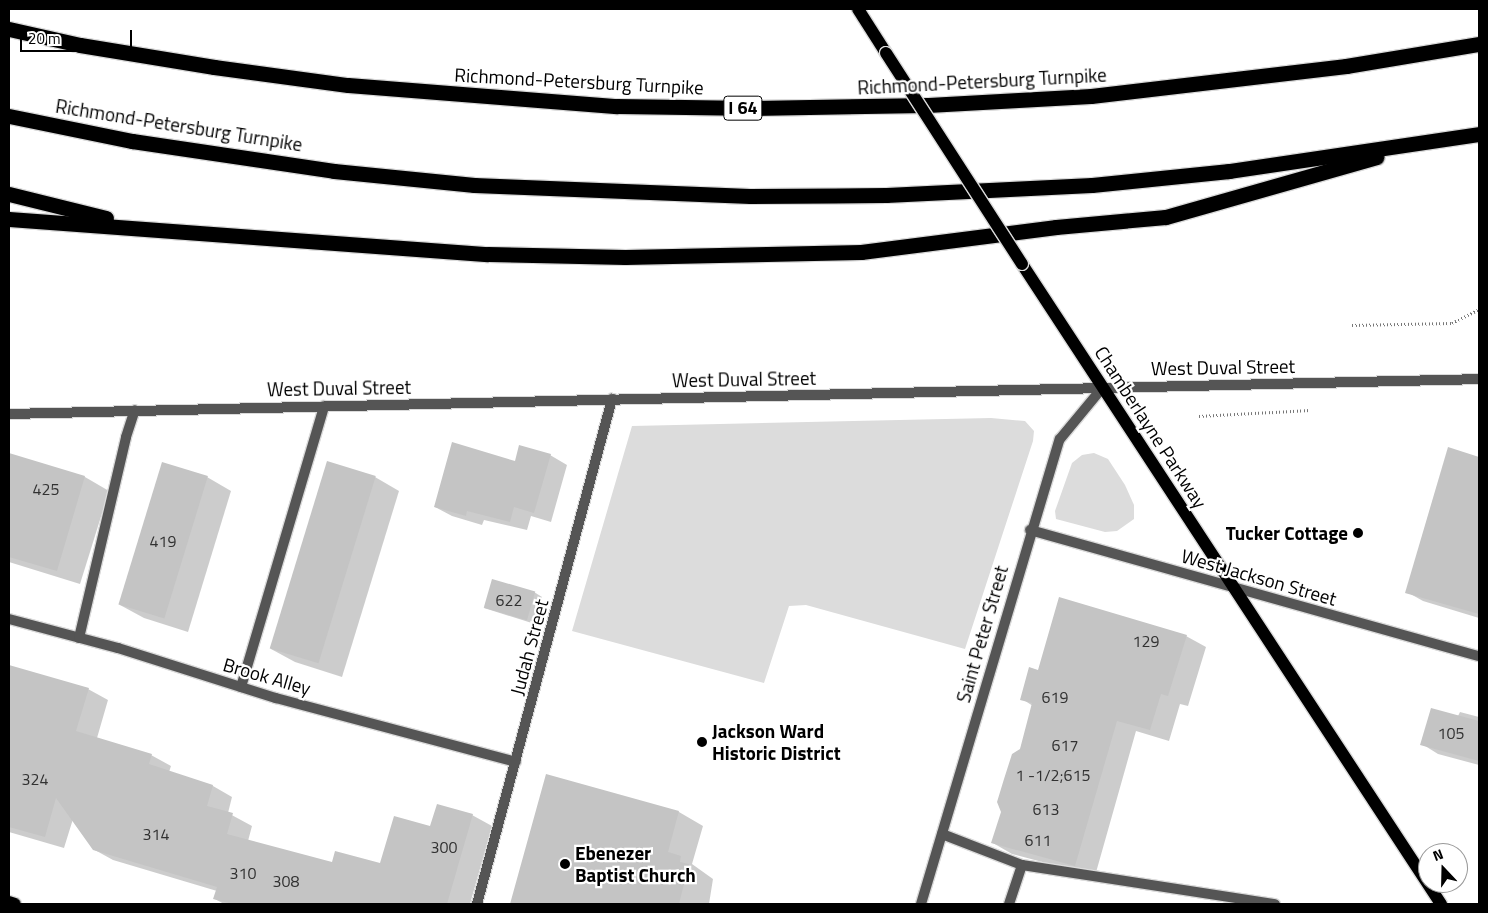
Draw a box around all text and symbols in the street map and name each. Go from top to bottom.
scale bar [22,20,135,52]
text: 20 m [28,27,61,50]
street label: Richmond-Petersburg Turnpike [454,63,704,99]
street label: Richmond-Petersburg Turnpike [857,63,1107,99]
road number: I 64 [723,92,763,124]
street label: Richmond-Petersburg Turnpike [54,94,304,156]
street label: Chamberlayne Parkway [1090,342,1212,512]
street label: West Duval Street [1151,354,1295,380]
street label: West Duval Street [672,366,816,392]
street label: West Duval Street [267,375,411,401]
house number: 425 [33,479,59,499]
place label: Tucker Cottage [1226,522,1348,544]
marker: Tucker Cottage [1352,527,1364,539]
house number: 419 [150,531,176,551]
street label: West Jackson Street [1179,544,1339,610]
street label: Saint Peter Street [952,563,1012,705]
house number: 622 [496,590,522,610]
street label: Judah Street [505,596,553,698]
house number: 129 [1133,631,1159,651]
street label: Brook Alley [221,653,313,699]
house number: 619 [1042,687,1068,707]
place label: Jackson Ward Historic District [712,720,841,764]
house number: 105 [1438,723,1464,743]
house number: 617 [1052,735,1078,755]
marker: Jackson Ward Historic District [696,736,708,748]
house number: 1 -1/2;615 [1016,765,1090,785]
house number: 324 [22,769,48,789]
house number: 613 [1033,799,1059,819]
house number: 314 [143,824,169,844]
house number: 611 [1025,830,1051,850]
house number: 300 [431,837,457,857]
place label: Ebenezer Baptist Church [575,842,696,886]
north arrow [1418,843,1468,893]
text: N [1430,843,1446,866]
marker: Ebenezer Baptist Church [559,858,571,870]
house number: 310 [230,863,256,883]
house number: 308 [273,871,299,891]

